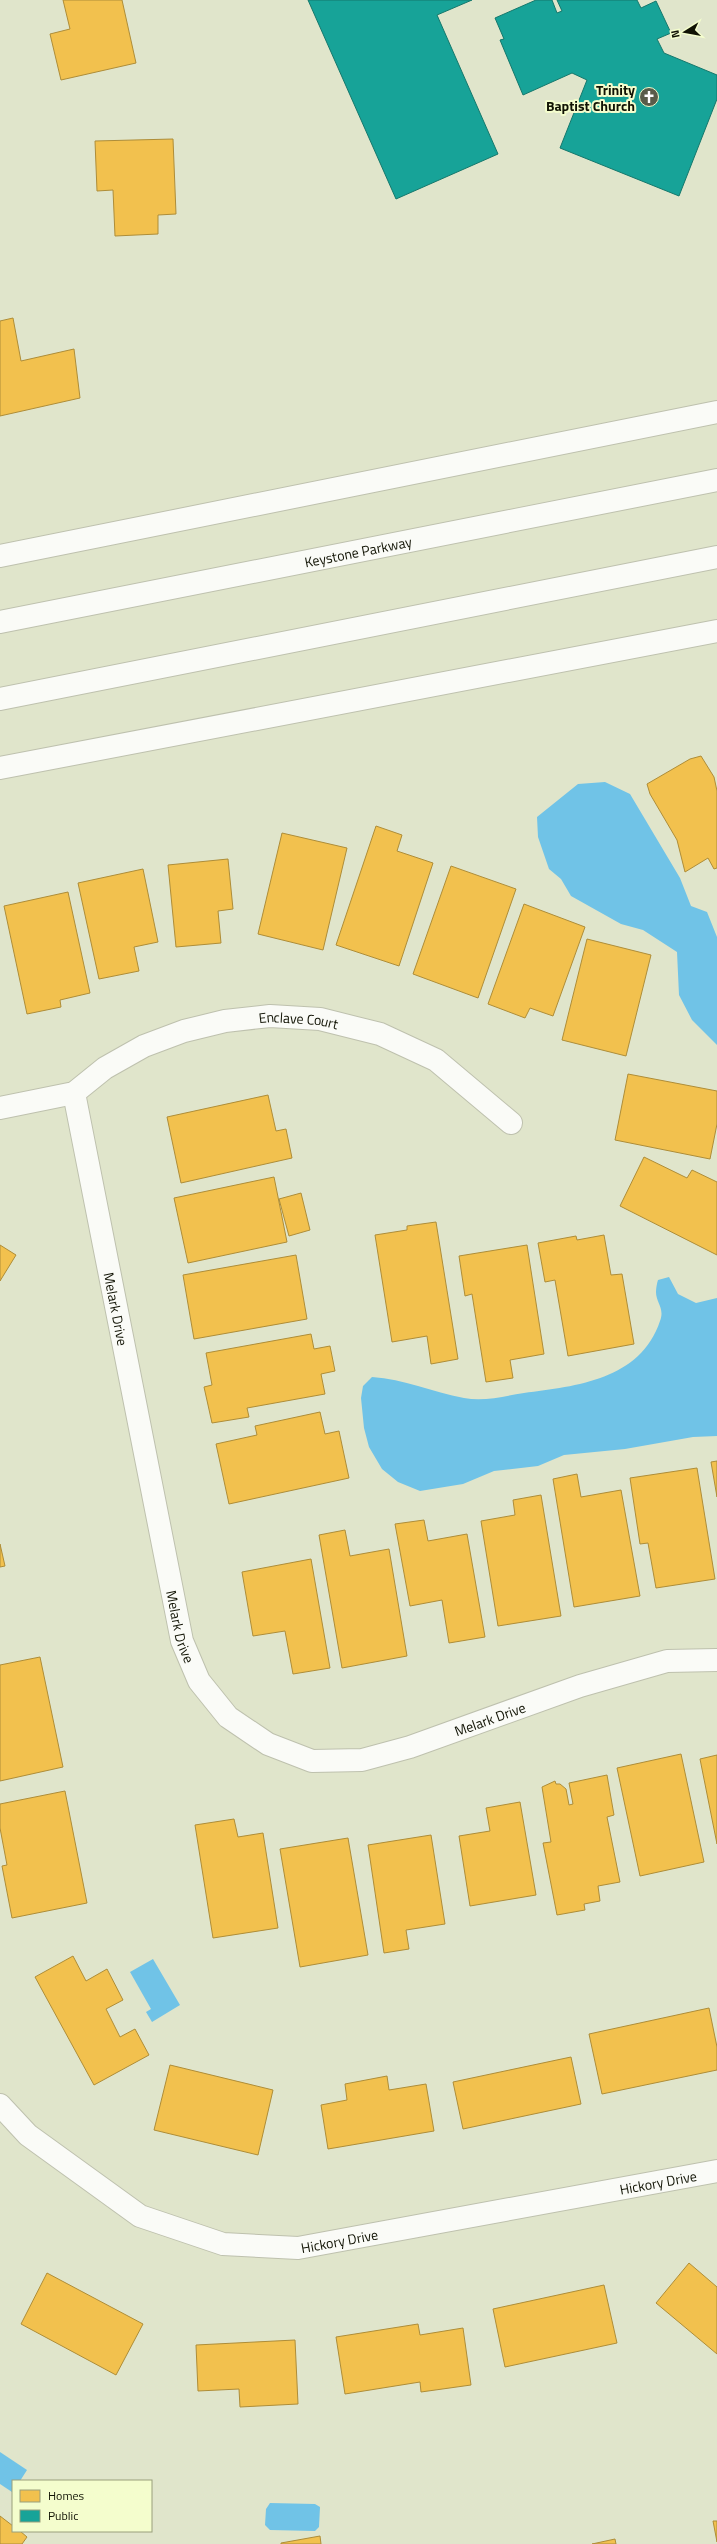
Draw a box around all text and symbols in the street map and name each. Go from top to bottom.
north arrow [665,12,705,52]
text: N [667,29,684,39]
place label: Trinity Baptist Church [546,79,635,116]
church icon: Trinity Baptist Church [638,86,660,108]
street label: Keystone Parkway [302,530,414,572]
street label: Enclave Court [257,1005,341,1034]
street label: Melark Drive [99,1270,134,1347]
street label: Melark Drive [162,1588,201,1666]
street label: Melark Drive [451,1696,528,1741]
street label: Hickory Drive [618,2164,698,2199]
street label: Hickory Drive [299,2223,380,2258]
legend [12,2480,152,2532]
text: Homes [48,2486,84,2505]
text: Public [48,2506,78,2525]

